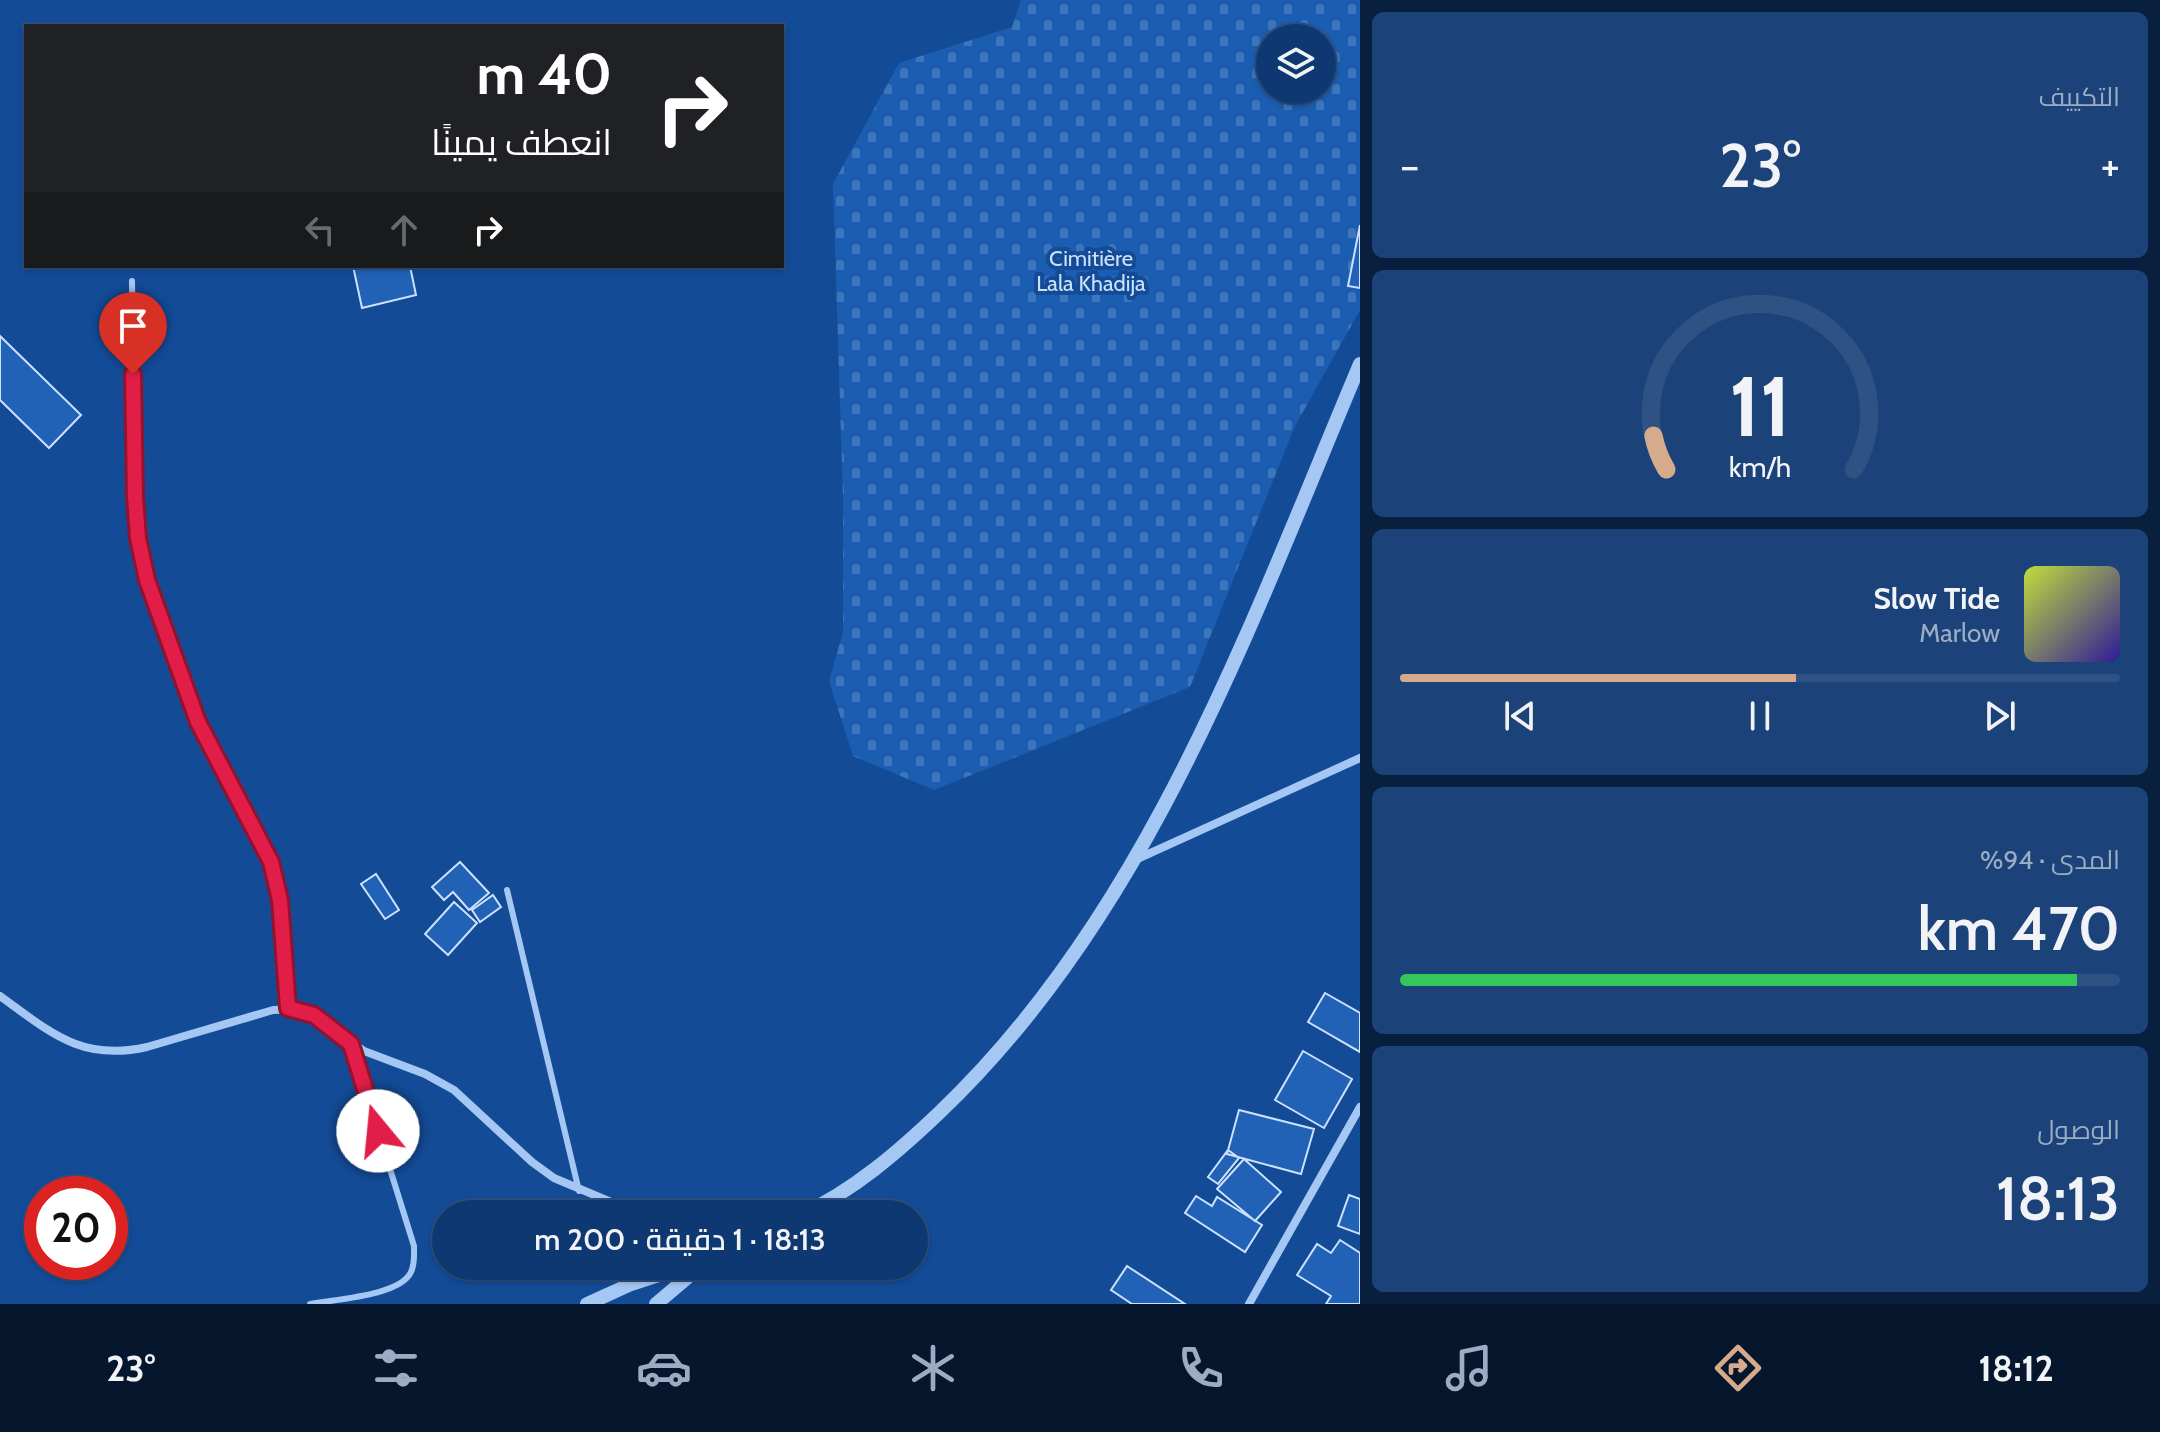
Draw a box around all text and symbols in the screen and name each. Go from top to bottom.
map controls [1256,24,1336,104]
button: layers [1256,24,1336,104]
text: 40 m [476,40,612,108]
icon: right [640,56,744,160]
text: التكييف [2038,81,2120,113]
text: انعطف يمينًا [431,120,612,164]
text: 23° [1719,129,1801,202]
text: − [1400,139,1419,192]
text: + [2101,139,2120,192]
icon: left [298,208,342,252]
icon: ahead [382,208,426,252]
icon: right [466,208,510,252]
park label: Cimitière Lala Khadija [1036,245,1146,297]
pin [99,292,167,374]
icon: arrive [111,304,155,348]
text: 11 [1729,355,1791,456]
text: km/h [1729,449,1791,484]
text: Slow Tide [1873,580,2000,617]
text: Marlow [1919,617,2000,649]
icon: previous [1498,694,1542,738]
icon: pause [1738,694,1782,738]
icon: next [1978,694,2022,738]
text: المدى · 94% [1980,844,2120,876]
text: 470 km [1917,892,2120,965]
position arrow [336,1089,420,1173]
text: الوصول [2037,1114,2120,1146]
text: 18:13 [1996,1162,2120,1235]
speed limit sign: 20 [24,1176,128,1280]
text: 18:13 · 1 دقيقة · 200 m [534,1221,826,1258]
icon: filters [368,1340,424,1396]
icon: car [636,1340,692,1396]
icon: climate [905,1340,961,1396]
icon: phone [1173,1340,1229,1396]
icon: music [1441,1340,1497,1396]
icon: directions [1710,1340,1766,1396]
text: 23° [106,1346,155,1390]
text: 18:12 [1978,1346,2054,1390]

